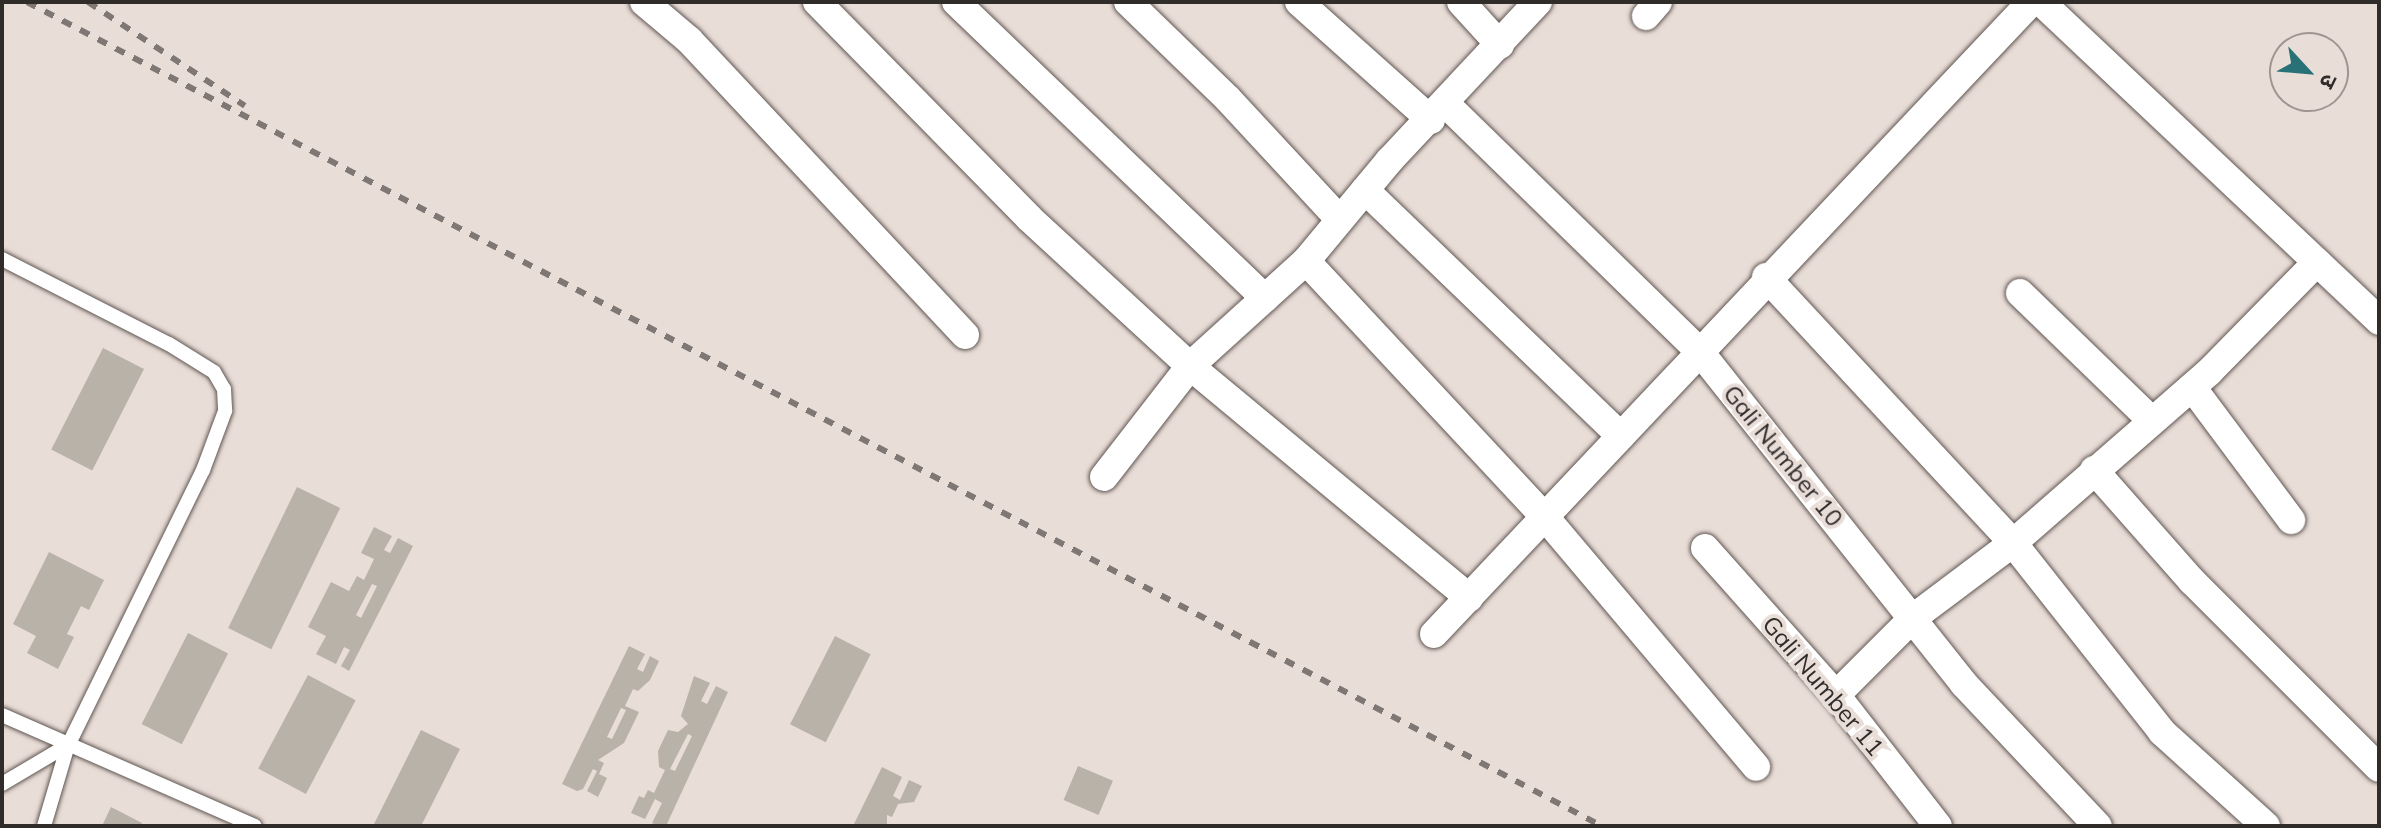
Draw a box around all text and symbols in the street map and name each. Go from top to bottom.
north arrow [2269,32,2349,112]
text: उ [2313,70,2344,94]
street label: Gali Number 10 [1717,379,1849,533]
street label: Gali Number 11 [1756,610,1890,762]

